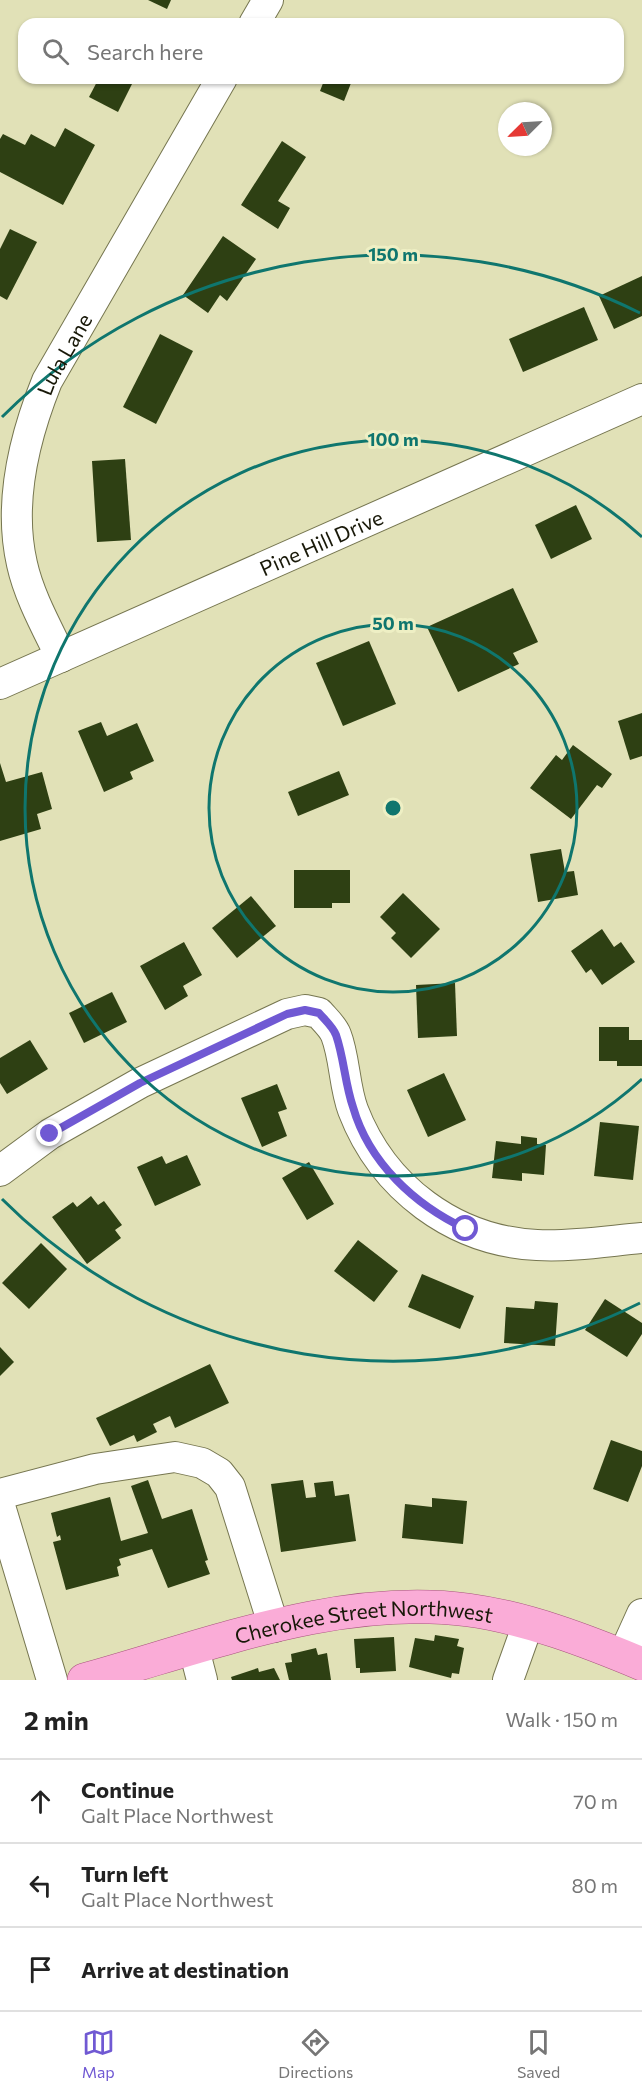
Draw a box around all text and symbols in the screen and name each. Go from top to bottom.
search box [18,18,624,84]
icon: search [39,35,72,68]
text: Search here [87,38,203,65]
north arrow [498,102,552,156]
text: 150 m [368,243,418,265]
street label: Lula Lane [30,308,96,398]
text: 100 m [367,428,419,450]
street label: Pine Hill Drive [255,503,386,580]
text: 50 m [372,612,414,634]
centre of rings [383,798,403,818]
route end [36,1120,62,1146]
route start [452,1215,478,1241]
street label: Cherokee Street Northwest [232,1594,495,1648]
text: 2 min [24,1704,89,1735]
text: Walk · 150 m [506,1707,618,1731]
text: Continue [81,1776,174,1803]
icon: ahead [24,1785,57,1818]
text: 70 m [573,1789,618,1813]
text: Galt Place Northwest [81,1803,274,1827]
text: Turn left [81,1860,168,1887]
icon: left [24,1869,57,1902]
text: 80 m [572,1873,618,1897]
text: Galt Place Northwest [81,1887,274,1911]
icon: arrive [24,1953,57,1986]
text: Arrive at destination [81,1956,289,1983]
tab: Map [82,2026,115,2081]
tab: Directions [278,2026,353,2081]
tab: Saved [517,2026,560,2081]

